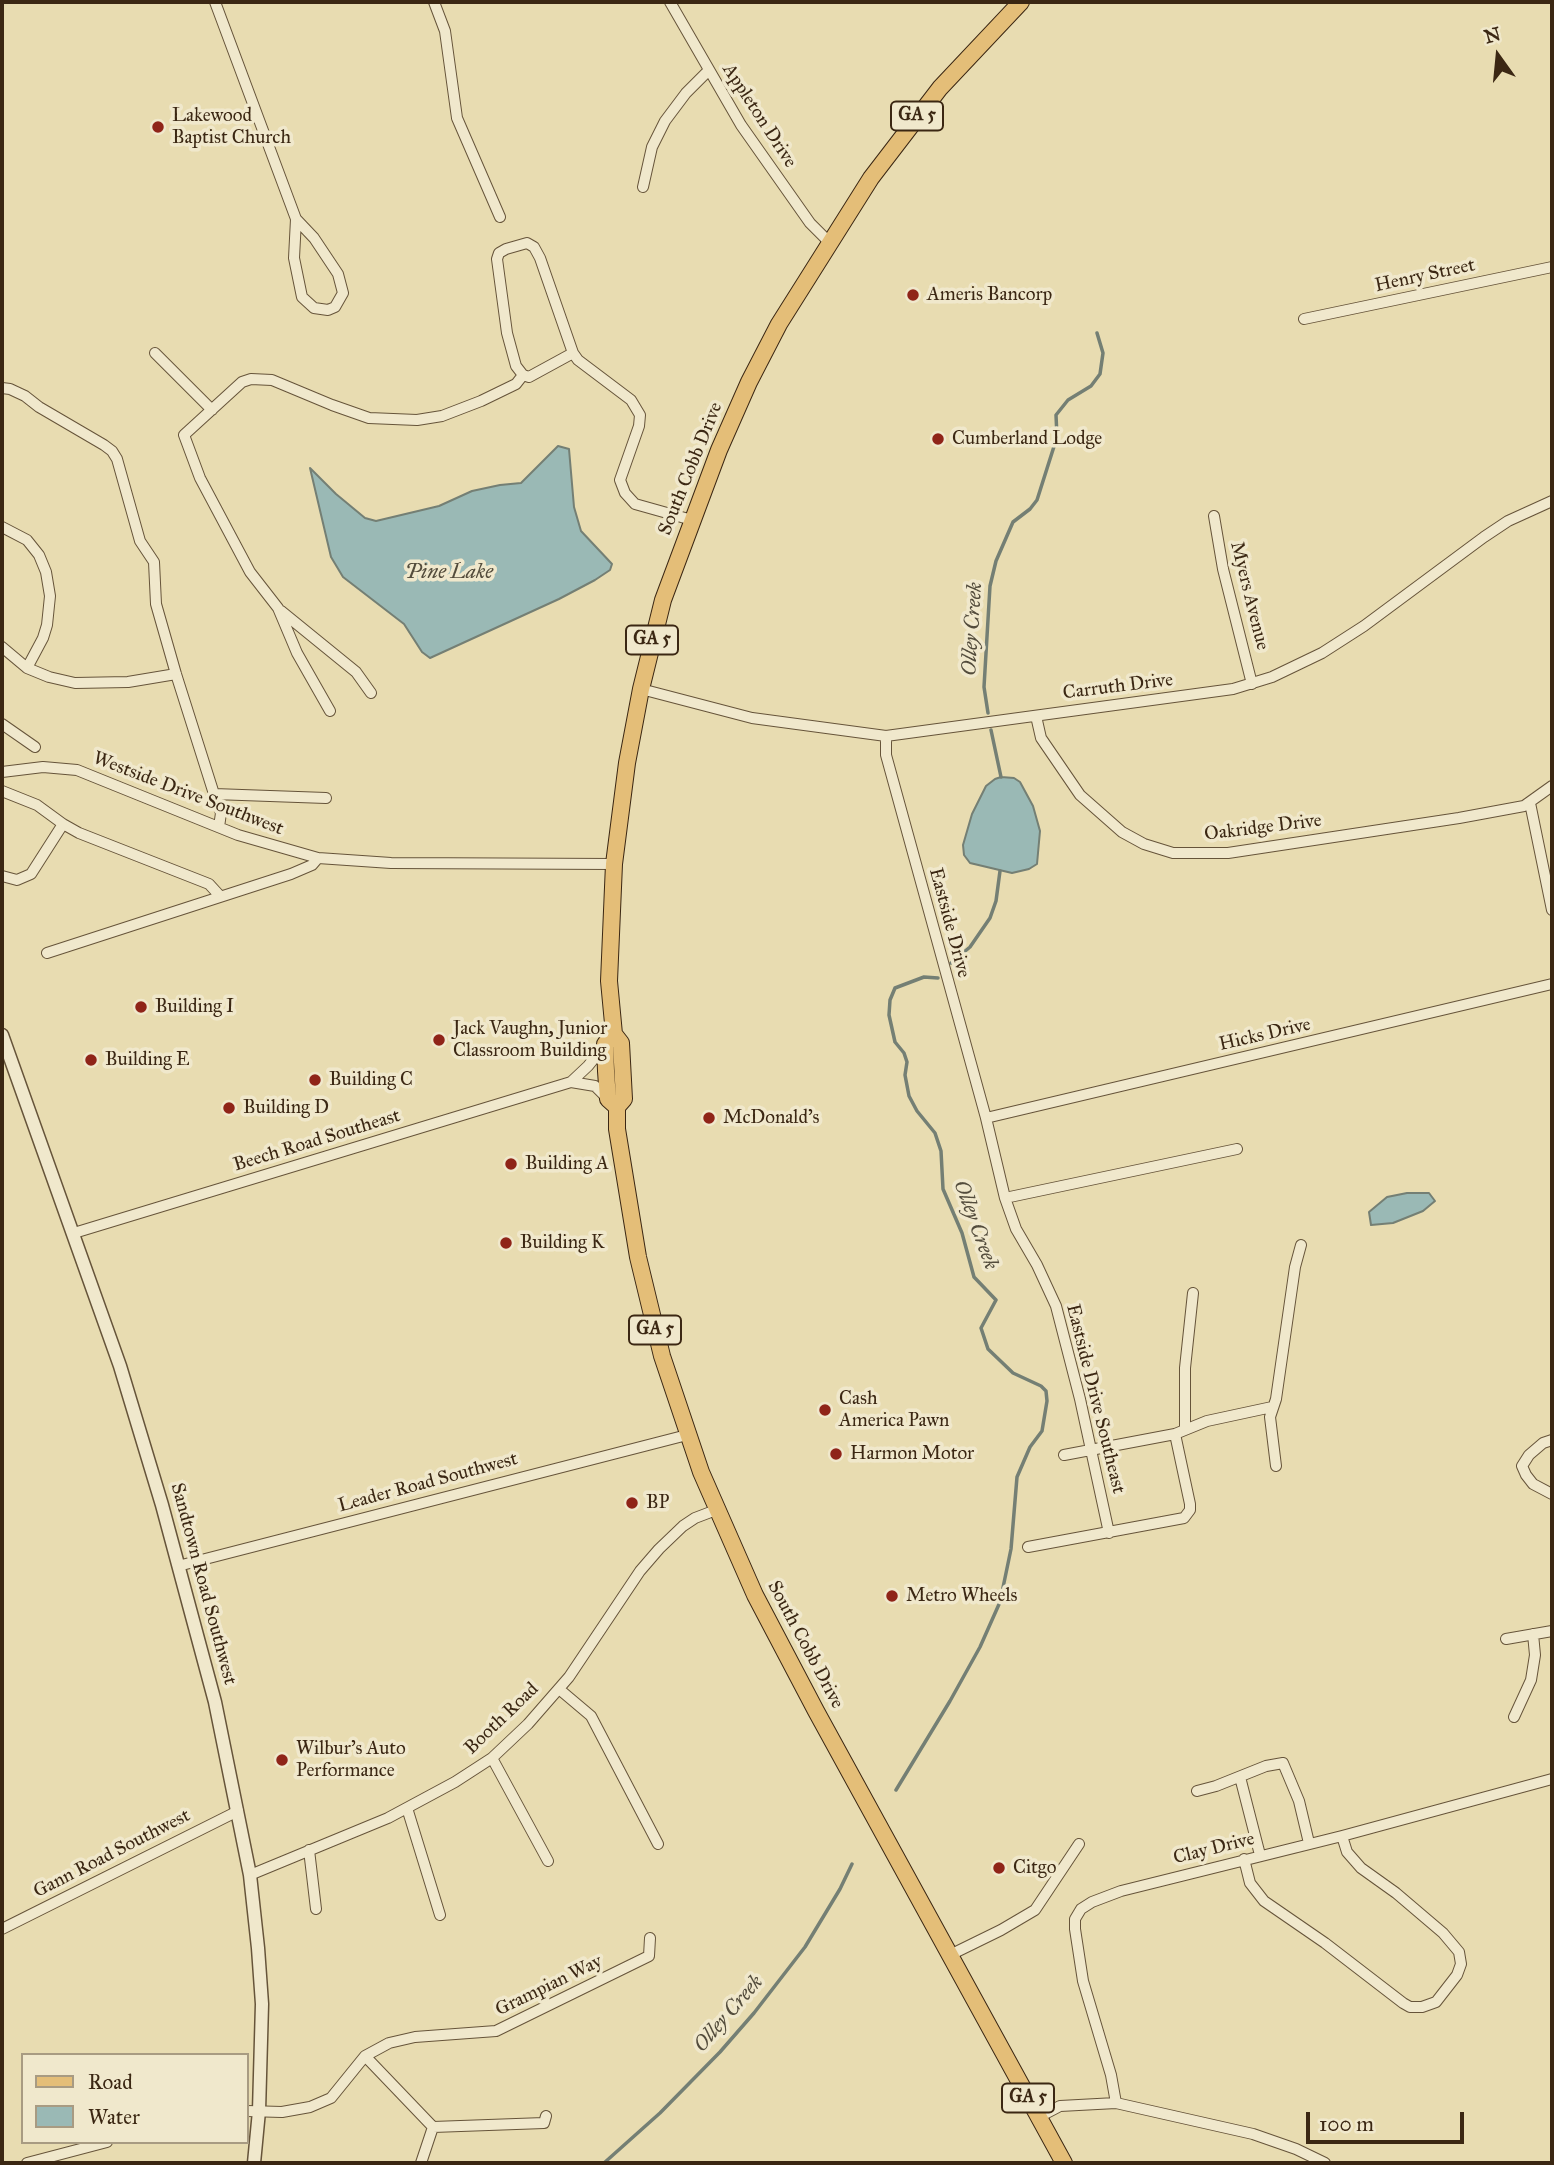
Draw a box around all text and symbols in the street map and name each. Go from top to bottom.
north arrow [1463,21,1533,91]
text: N [1482,22,1503,48]
street label: Appleton Drive [717,60,801,172]
road number: GA 5 [891,102,943,131]
place label: Lakewood Baptist Church [172,105,291,149]
marker: Lakewood Baptist Church [150,119,166,135]
street label: Henry Street [1373,254,1477,298]
place label: Ameris Bancorp [927,284,1052,306]
marker: Ameris Bancorp [905,287,921,303]
street label: South Cobb Drive [654,399,728,539]
place label: Cumberland Lodge [952,428,1102,450]
marker: Cumberland Lodge [930,431,946,447]
street label: Myers Avenue [1225,539,1273,653]
water label: Pine Lake [405,560,493,586]
water label: Olley Creek [957,582,989,676]
road number: GA 5 [626,626,678,654]
street label: Carruth Drive [1062,669,1174,705]
street label: Westside Drive Southwest [90,747,286,841]
street label: Oakridge Drive [1203,809,1323,847]
street label: Eastside Drive [923,866,975,980]
place label: Building I [155,996,234,1018]
marker: Building I [133,999,149,1015]
street label: Hicks Drive [1217,1013,1313,1057]
place label: Jack Vaughn, Junior Classroom Building [453,1018,607,1062]
marker: Jack Vaughn, Junior Classroom Building [431,1032,447,1048]
place label: Building E [105,1049,190,1071]
marker: Building E [83,1052,99,1068]
place label: Building C [329,1069,413,1091]
marker: Building C [307,1072,323,1088]
place label: Building D [243,1097,329,1119]
marker: Building D [221,1100,237,1116]
street label: Beech Road Southeast [231,1105,403,1177]
place label: McDonald's [723,1107,819,1129]
marker: McDonald's [701,1110,717,1126]
place label: Building A [525,1153,609,1175]
marker: Building A [503,1156,519,1172]
water label: Olley Creek [947,1177,1003,1273]
place label: Building K [520,1232,604,1254]
marker: Building K [498,1235,514,1251]
street label: Eastside Drive Southeast [1060,1302,1130,1496]
road number: GA 5 [629,1316,681,1344]
place label: Cash America Pawn [839,1388,949,1432]
marker: Cash America Pawn [817,1402,833,1418]
place label: Harmon Motor [850,1443,974,1465]
marker: Harmon Motor [828,1446,844,1462]
street label: Leader Road Southwest [336,1448,520,1518]
street label: Sandtown Road Southwest [165,1481,241,1687]
place label: BP [646,1492,669,1514]
marker: BP [624,1495,640,1511]
street label: South Cobb Drive [762,1577,848,1713]
place label: Metro Wheels [906,1585,1017,1607]
marker: Metro Wheels [884,1588,900,1604]
street label: Booth Road [460,1678,544,1760]
place label: Wilbur's Auto Performance [296,1738,406,1782]
marker: Wilbur's Auto Performance [274,1752,290,1768]
street label: Gann Road Southwest [30,1805,194,1903]
street label: Clay Drive [1171,1828,1257,1870]
place label: Citgo [1013,1857,1056,1879]
marker: Citgo [991,1860,1007,1876]
street label: Grampian Way [492,1950,606,2022]
water label: Olley Creek [689,1970,769,2058]
legend [21,2053,248,2144]
text: Road [88,2069,133,2095]
road number: GA 5 [1002,2084,1054,2112]
scale bar [1309,2098,1466,2142]
text: Water [88,2104,140,2130]
text: 100 m [1319,2111,1374,2137]

